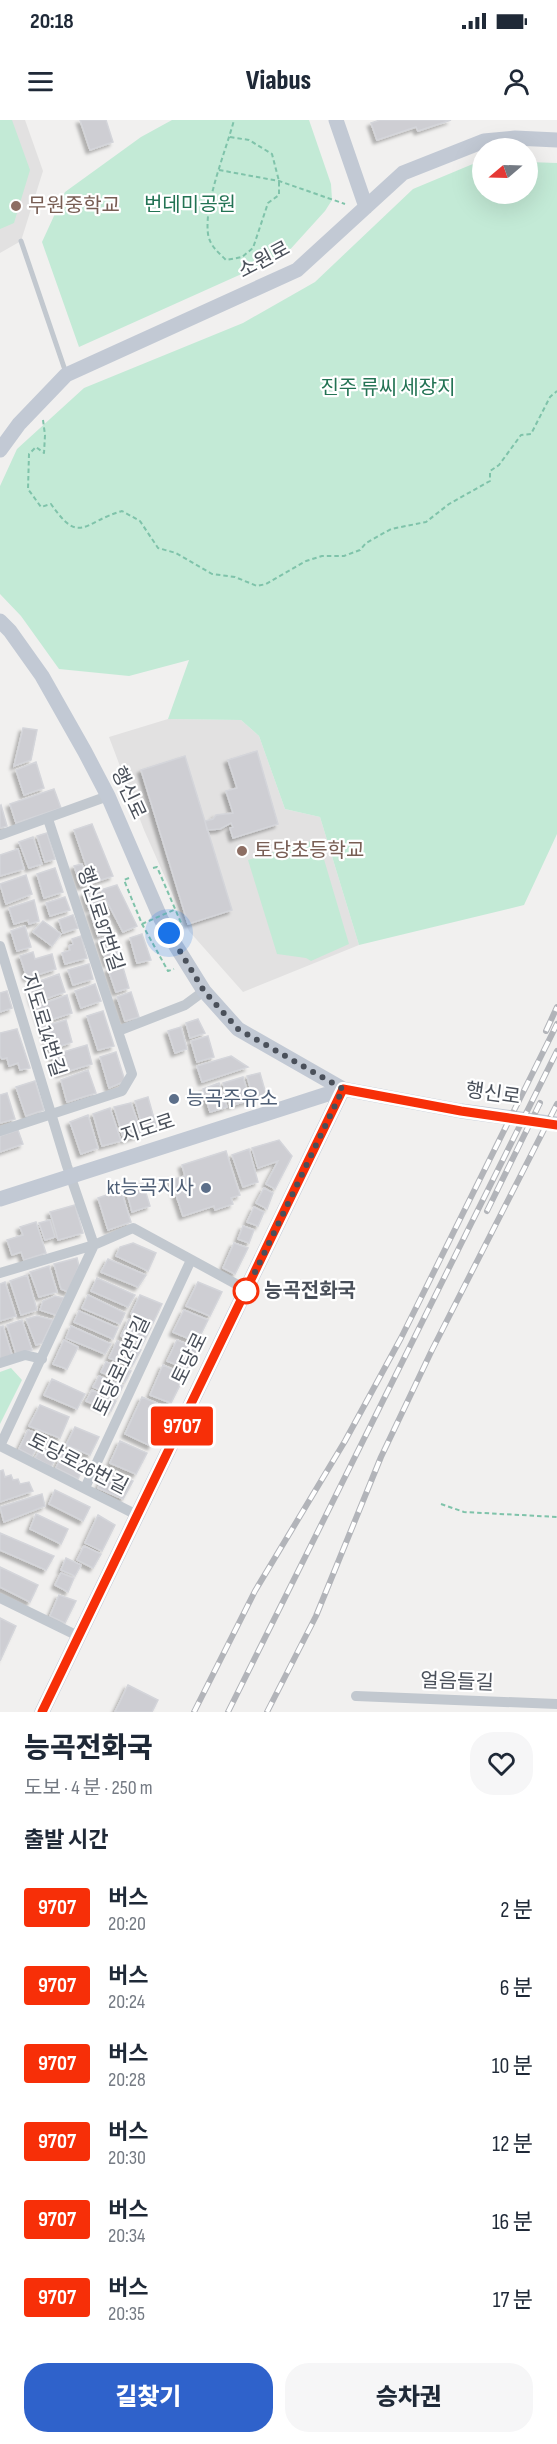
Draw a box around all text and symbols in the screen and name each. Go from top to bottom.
text: 20:18 [30,8,74,35]
icon: menu [24,65,57,98]
text: Viabus [246,65,311,97]
icon: person [500,65,533,98]
north arrow [472,138,538,204]
map controls [472,138,538,204]
park label: 번데미공원 [144,193,236,217]
place label: 무원중학교 [28,194,120,218]
marker: 무원중학교 [9,199,23,213]
street label: 소원로 [234,236,294,284]
park label: 진주 류씨 세장지 [320,376,456,400]
street label: 행신로 [105,763,151,823]
place label: 토당초등학교 [254,839,364,863]
marker: 토당초등학교 [235,844,249,858]
street label: 행신로97번길 [72,864,128,974]
your location [154,918,184,948]
street label: 지도로14번길 [16,970,70,1080]
street label: 행신로 [464,1078,522,1110]
place label: 능곡주유소 [186,1087,278,1111]
marker: 능곡주유소 [167,1092,181,1106]
street label: 지도로 [118,1109,178,1149]
place label: kt능곡지사 [107,1176,194,1200]
marker: kt능곡지사 [199,1181,213,1195]
marker: 능곡전화국 [233,1278,259,1304]
place label: 능곡전화국 [264,1279,356,1303]
street label: 토당로12번길 [88,1312,156,1420]
street label: 토당로 [167,1329,213,1389]
line badge: 9707 [140,1406,224,1446]
text: 9707 [163,1414,201,1439]
street label: 토당로26번길 [24,1429,132,1499]
street label: 얼음들길 [420,1669,494,1695]
text: 능곡전화국 [24,1732,153,1765]
button: heart [470,1732,533,1795]
text: 도보 · 4 분 · 250 m [24,1776,153,1800]
text: 출발 시간 [24,1827,108,1854]
text: 버스 [108,1885,148,1912]
text: 9707 [38,1895,76,1920]
text: 2 분 [500,1897,533,1924]
text: 20:20 [108,1912,146,1936]
text: 버스 [108,1963,148,1990]
text: 9707 [38,1973,76,1998]
text: 6 분 [500,1975,533,2002]
text: 20:24 [108,1990,145,2014]
text: 버스 [108,2041,148,2068]
text: 9707 [38,2051,76,2076]
text: 10 분 [492,2053,533,2080]
text: 20:28 [108,2068,146,2092]
text: 버스 [108,2119,148,2146]
text: 9707 [38,2129,76,2154]
text: 12 분 [492,2131,533,2158]
text: 20:30 [108,2146,146,2170]
text: 버스 [108,2197,148,2224]
text: 9707 [38,2207,76,2232]
text: 16 분 [492,2209,533,2236]
text: 20:34 [108,2224,145,2248]
text: 버스 [108,2275,148,2302]
text: 9707 [38,2285,76,2310]
text: 17 분 [493,2287,533,2314]
text: 20:35 [108,2302,145,2326]
button: 길찾기 [24,2363,273,2432]
button: 승차권 [285,2363,533,2432]

